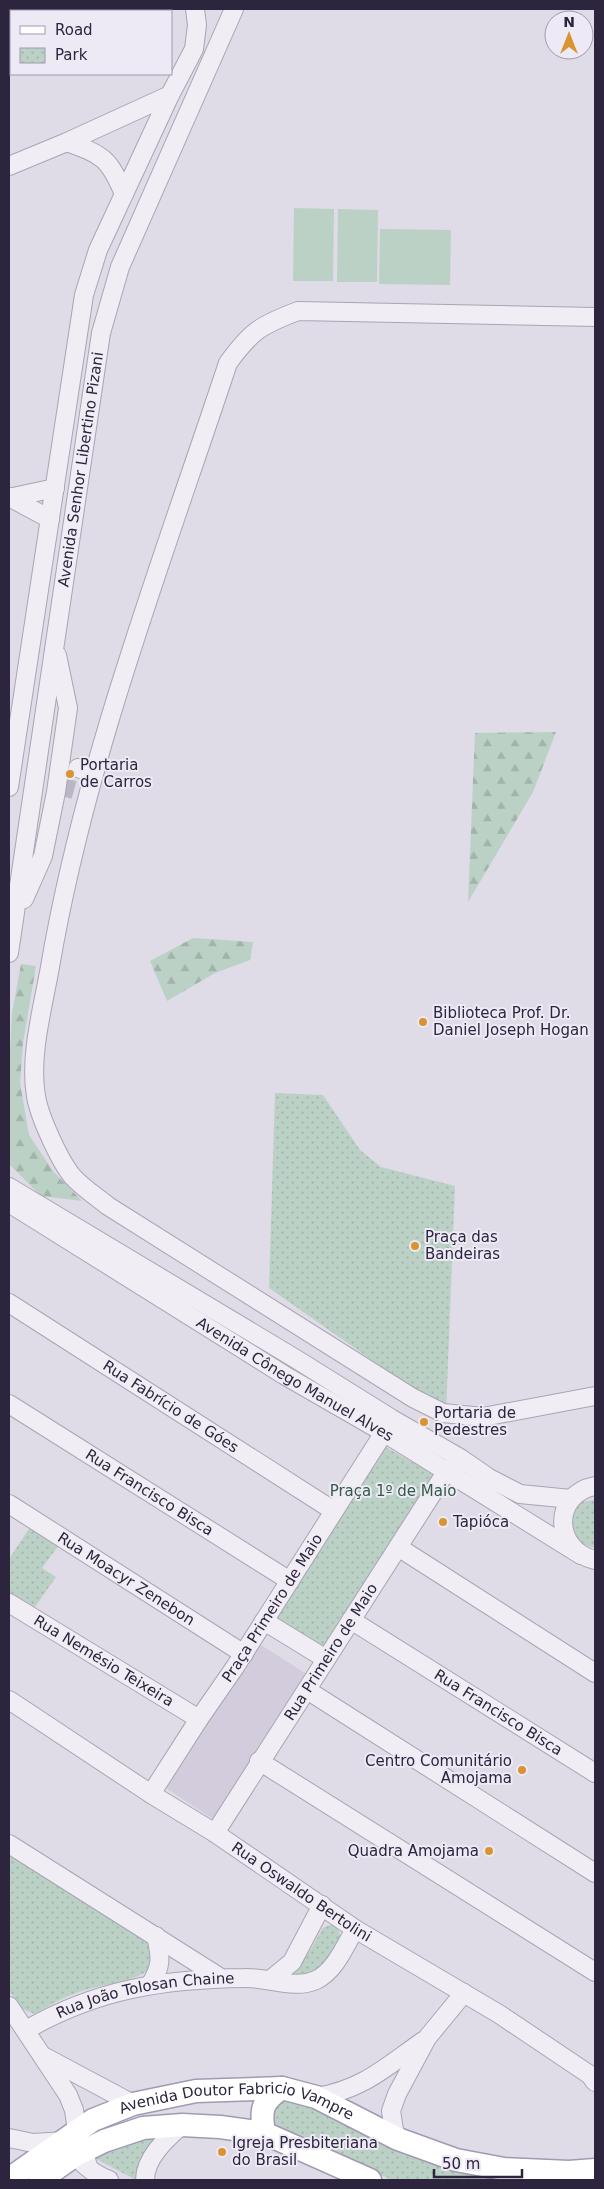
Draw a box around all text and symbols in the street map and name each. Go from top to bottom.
legend [10,10,172,75]
north arrow [544,10,594,60]
text: N [563,14,575,30]
text: Road [55,21,93,39]
text: Park [55,46,88,64]
street label: Avenida Senhor Libertino Pizani [54,351,107,588]
place label: Portaria de Carros [80,756,152,791]
marker: Portaria de Carros [64,768,76,780]
place label: Biblioteca Prof. Dr. Daniel Joseph Hogan [433,1004,589,1039]
marker: Biblioteca Prof. Dr. Daniel Joseph Hogan [417,1016,429,1028]
place label: Praça das Bandeiras [425,1228,500,1263]
marker: Praça das Bandeiras [409,1240,421,1252]
street label: Avenida Cônego Manuel Alves [193,1314,397,1445]
street label: Rua Fabrício de Góes [100,1356,242,1457]
place label: Portaria de Pedestres [434,1404,516,1439]
marker: Portaria de Pedestres [418,1416,430,1428]
street label: Rua Francisco Bisca [82,1445,217,1540]
park label: Praça 1º de Maio [330,1482,456,1500]
place label: Tapióca [452,1513,509,1531]
marker: Tapióca [437,1516,449,1528]
street label: Rua Moacyr Zenebon [54,1528,198,1629]
street label: Praça Primeiro de Maio [218,1531,326,1686]
street label: Rua Primeiro de Maio [280,1580,381,1724]
street label: Rua Nemésio Teixeira [30,1611,177,1710]
street label: Rua Francisco Bisca [431,1666,566,1759]
place label: Centro Comunitário Amojama [365,1752,512,1787]
marker: Centro Comunitário Amojama [516,1764,528,1776]
street label: Rua Oswaldo Bertolini [228,1838,375,1946]
place label: Quadra Amojama [348,1842,479,1860]
marker: Quadra Amojama [483,1845,495,1857]
street label: Rua João Tolosan Chaine [53,1969,235,2022]
street label: Avenida Doutor Fabricio Vampre [116,2079,357,2124]
place label: Igreja Presbiteriana do Brasil [232,2134,378,2169]
marker: Igreja Presbiteriana do Brasil [216,2146,228,2158]
scale bar [434,2146,522,2178]
text: 50 m [442,2155,480,2173]

